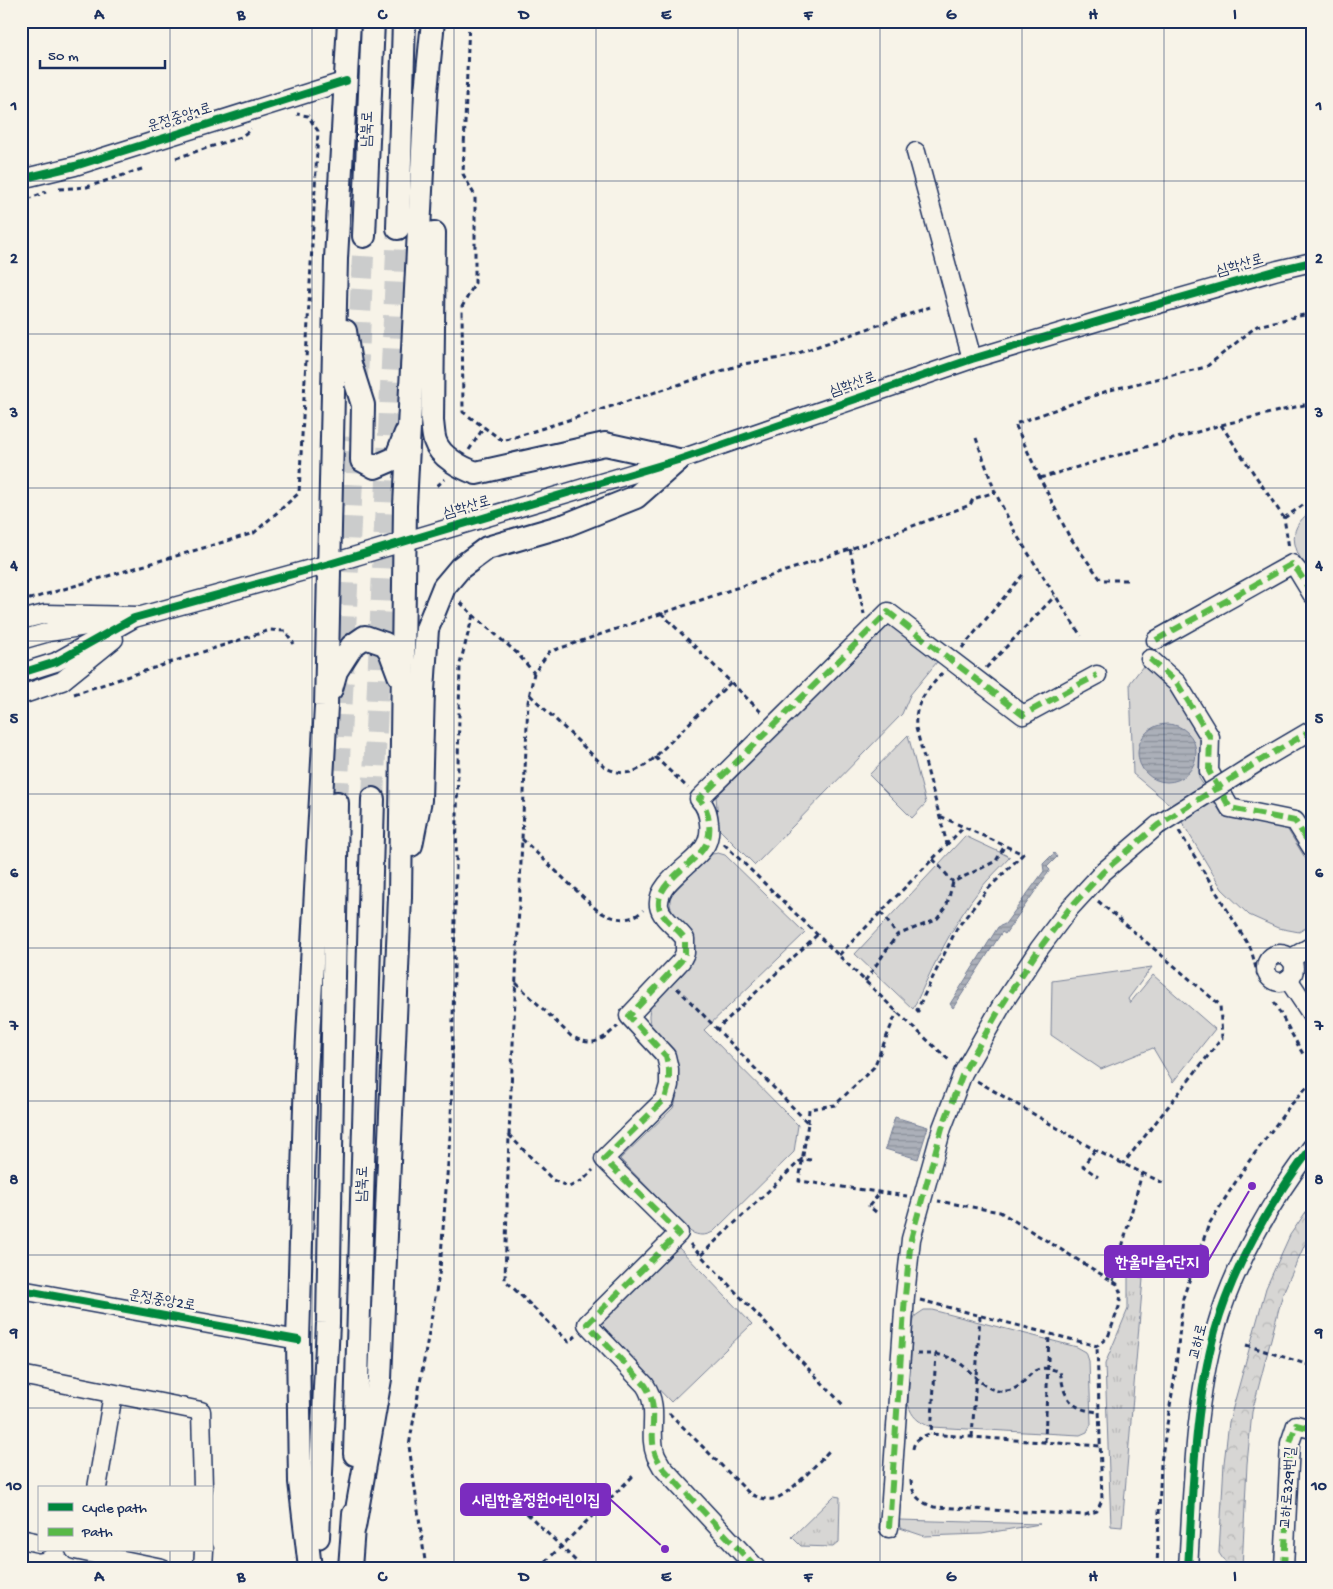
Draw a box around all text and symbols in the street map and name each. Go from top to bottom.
text: A [93,7,105,26]
text: B [236,7,246,26]
text: C [377,7,388,26]
text: D [517,7,530,26]
text: E [661,7,672,26]
text: F [803,7,814,26]
text: G [946,7,957,26]
text: H [1088,7,1098,26]
text: I [1233,7,1237,26]
scale bar [40,38,165,70]
text: 50 m [48,48,79,66]
text: 1 [10,98,17,117]
text: 1 [1315,98,1322,117]
street label: 운정중앙1로 [146,100,214,136]
street label: 남북로 [358,111,378,147]
text: 2 [10,251,18,270]
street label: 심학산로 [1214,251,1266,281]
text: 2 [1315,251,1323,270]
street label: 심학산로 [827,369,879,401]
text: 3 [9,405,18,424]
text: 3 [1314,405,1323,424]
street label: 심학산로 [441,493,493,523]
text: 4 [9,558,18,577]
text: 4 [1314,558,1323,577]
text: 5 [10,711,19,730]
text: 5 [1315,711,1324,730]
text: 6 [10,865,19,884]
text: 6 [1315,865,1324,884]
text: 7 [9,1018,19,1037]
text: 7 [1314,1018,1324,1037]
street label: 남북로 [353,1166,373,1202]
text: 8 [10,1172,19,1191]
text: 8 [1315,1172,1324,1191]
callout: 한울마을1단지 [1105,1246,1208,1277]
text: 한울마을1단지 [1114,1254,1199,1274]
street label: 운정중앙2로 [127,1286,197,1316]
street label: 교하로 [1186,1322,1212,1362]
text: 9 [9,1325,18,1344]
text: 9 [1314,1325,1323,1344]
street label: 교하로329번길 [1277,1446,1301,1530]
text: 10 [5,1478,22,1497]
text: 10 [1310,1478,1327,1497]
callout: 시립한울정원어린이집 [461,1484,610,1515]
legend [38,1486,212,1552]
text: 시립한울정원어린이집 [472,1492,600,1512]
text: Cycle path [82,1500,147,1518]
text: Path [81,1524,113,1542]
text: A [93,1569,105,1588]
text: B [236,1569,246,1588]
text: C [377,1569,388,1588]
text: D [517,1569,530,1588]
text: E [661,1569,672,1588]
text: F [803,1569,814,1588]
text: G [946,1569,957,1588]
text: H [1088,1569,1098,1588]
text: I [1233,1569,1237,1588]

